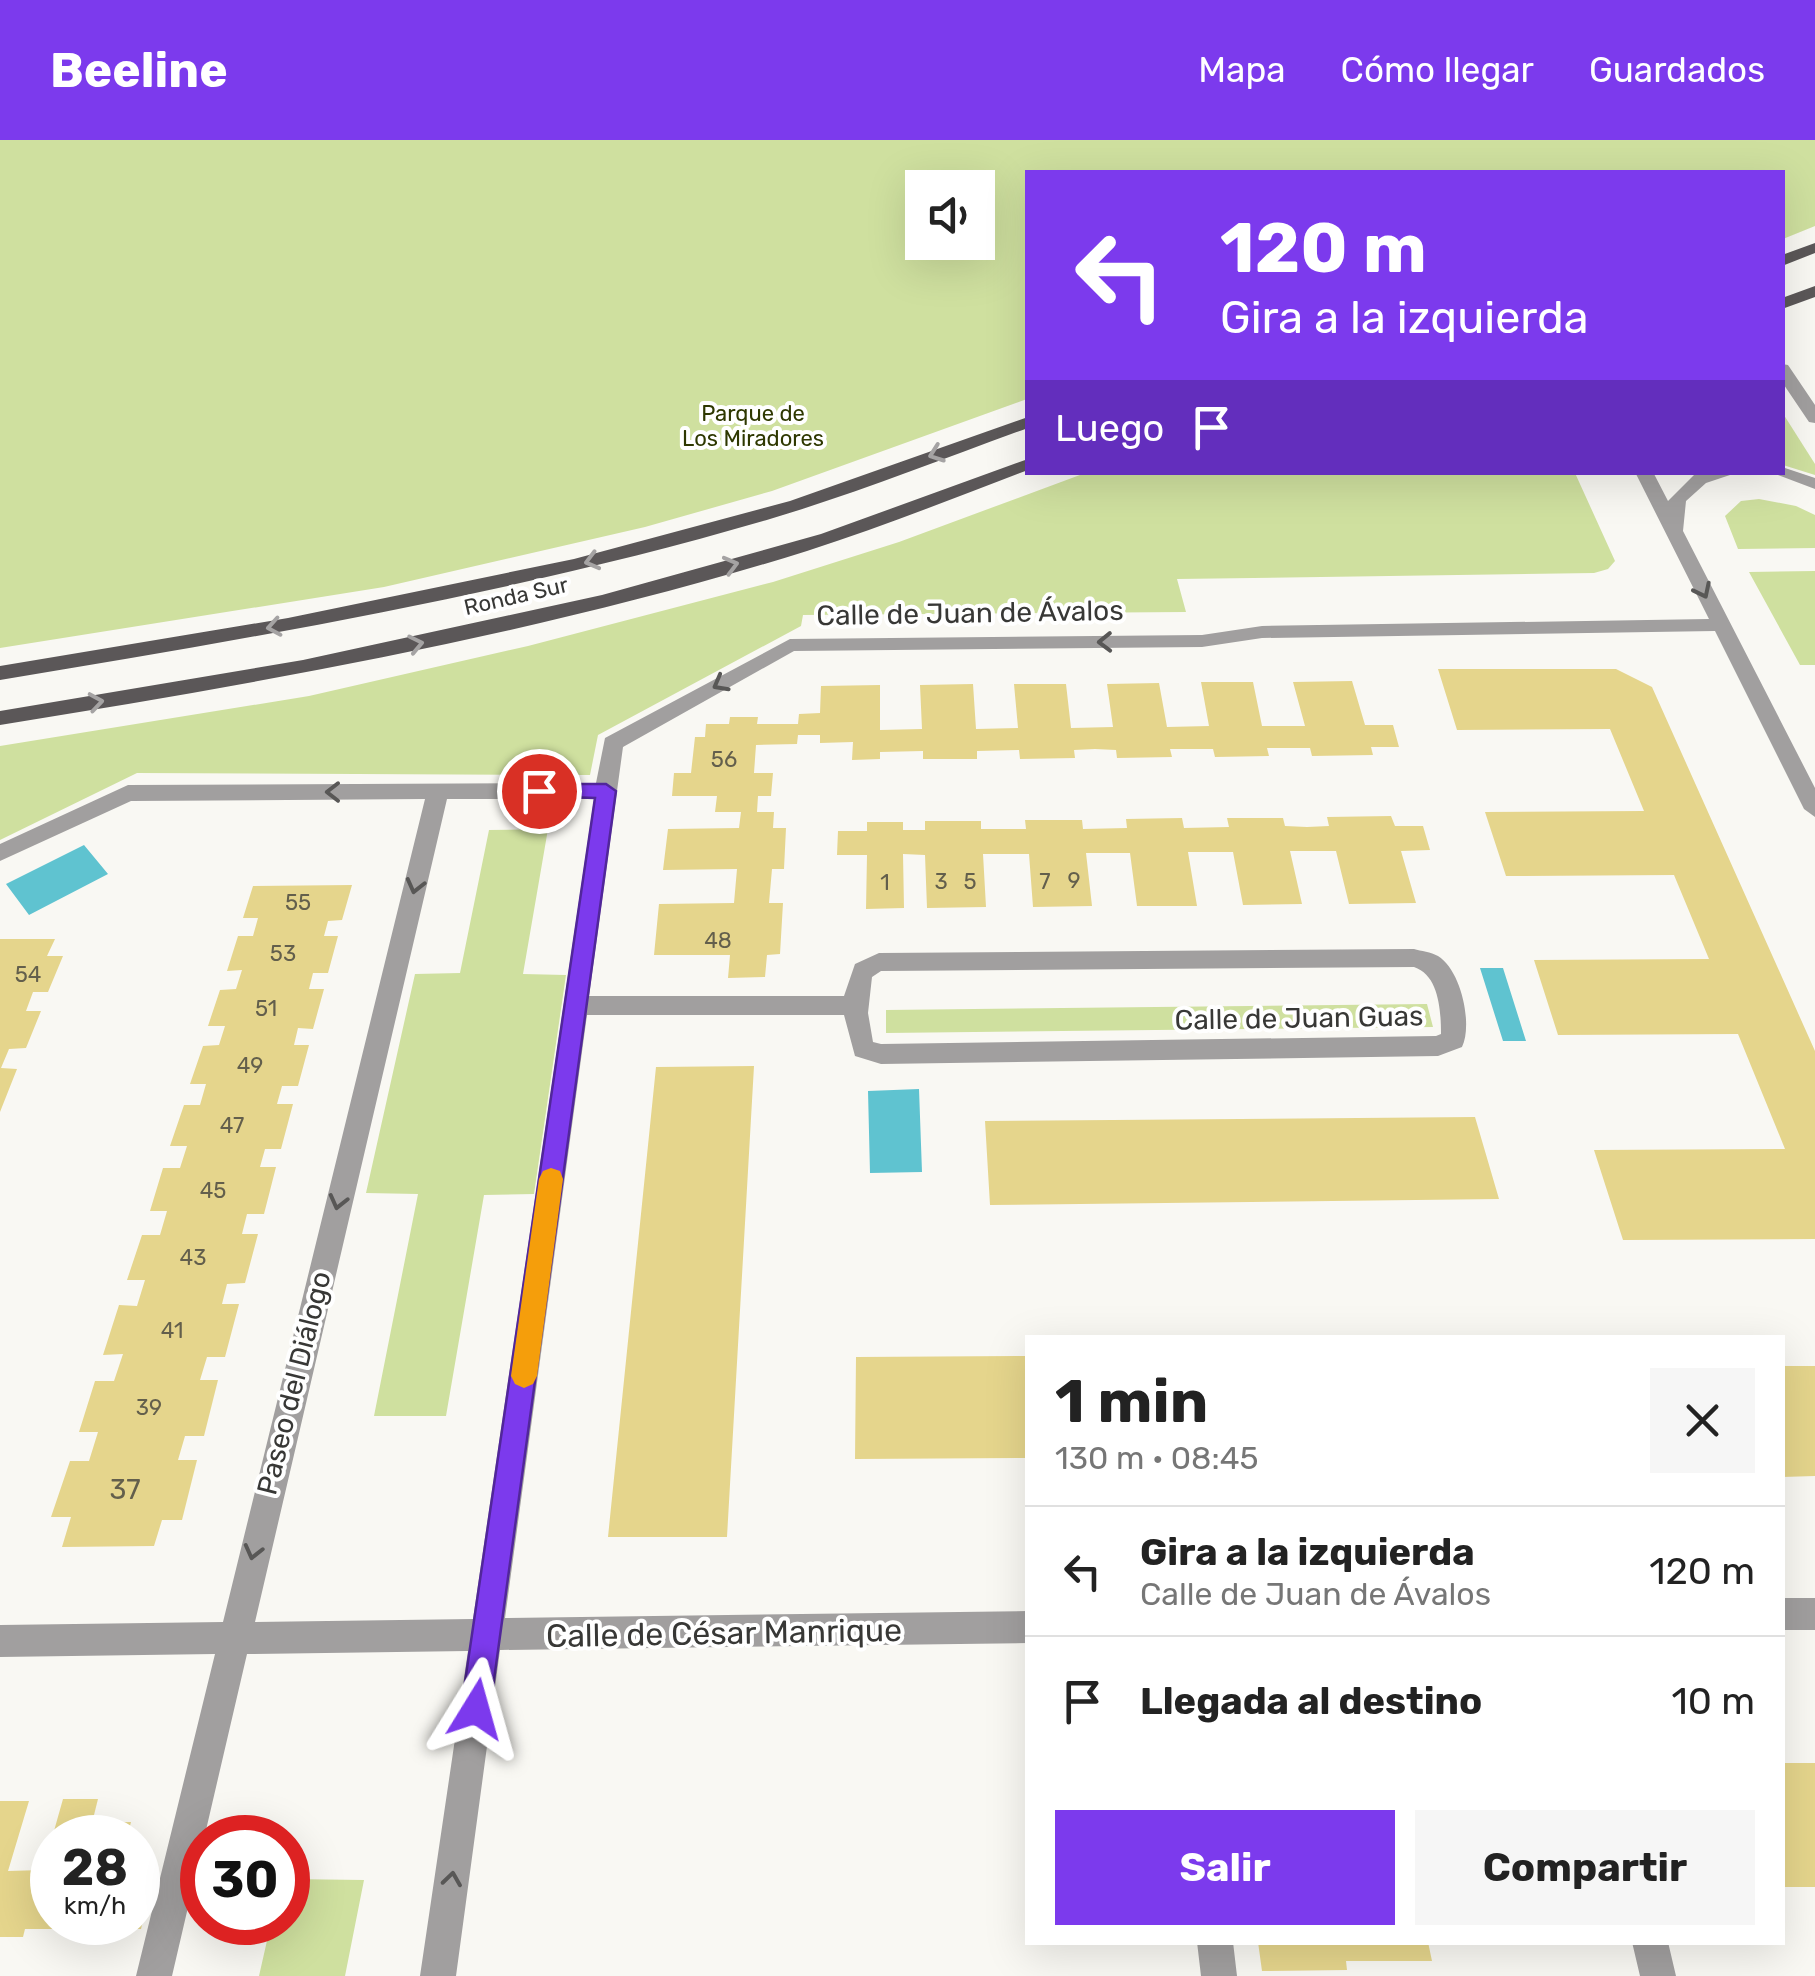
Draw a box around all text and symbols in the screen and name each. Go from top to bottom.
text: Beeline [50,42,228,99]
text: Mapa [1198,49,1286,91]
text: Cómo llegar [1341,49,1534,91]
text: Guardados [1589,49,1765,91]
map controls [905,170,995,260]
button: sound [905,170,995,260]
text: 120 m [1220,207,1427,290]
icon: left [1055,210,1185,340]
text: Gira a la izquierda [1220,291,1589,344]
park label: Parque de Los Miradores [682,400,824,452]
icon: arrive [1184,400,1239,455]
text: Luego [1055,405,1164,451]
one-way arrow [928,442,945,463]
one-way arrow [584,549,601,570]
one-way arrow [722,556,739,577]
street label: Ronda Sur [461,571,571,621]
one-way arrow [1691,581,1711,599]
street label: Calle de Juan de Ávalos [816,594,1124,632]
one-way arrow [266,616,283,637]
one-way arrow [1096,631,1112,653]
one-way arrow [407,634,424,655]
one-way arrow [712,671,730,691]
one-way arrow [88,693,105,714]
house number: 56 [711,746,737,773]
pin [497,749,582,834]
icon: arrive [512,764,567,819]
one-way arrow [325,781,340,803]
house number: 9 [1067,867,1081,894]
house number: 3 [934,868,948,895]
house number: 5 [963,868,977,895]
house number: 7 [1039,868,1051,895]
house number: 1 [880,869,890,896]
one-way arrow [406,877,427,894]
house number: 55 [285,889,311,916]
house number: 48 [704,927,732,954]
house number: 53 [270,940,296,967]
house number: 54 [15,961,41,988]
house number: 51 [255,995,277,1022]
street label: Calle de Juan Guas [1174,999,1424,1037]
house number: 49 [237,1052,263,1079]
house number: 47 [220,1112,244,1139]
house number: 45 [200,1177,226,1204]
one-way arrow [329,1193,350,1210]
house number: 43 [180,1244,206,1271]
street label: Paseo del Diálogo [250,1268,338,1498]
house number: 41 [161,1317,183,1344]
text: 1 min [1055,1366,1208,1437]
button: close [1650,1368,1755,1473]
house number: 39 [136,1394,162,1421]
text: 130 m · 08:45 [1055,1439,1259,1477]
house number: 37 [109,1473,141,1506]
text: Gira a la izquierda [1140,1529,1475,1575]
one-way arrow [244,1543,265,1560]
icon: left [1055,1544,1110,1599]
text: 120 m [1649,1548,1755,1594]
text: Calle de Juan de Ávalos [1140,1575,1491,1613]
street label: Calle de César Manrique [546,1611,902,1655]
position arrow [424,1657,528,1761]
icon: arrive [1055,1674,1110,1729]
text: Llegada al destino [1140,1678,1482,1724]
text: 10 m [1672,1678,1755,1724]
button: Salir [1055,1810,1395,1925]
button: Compartir [1415,1810,1755,1925]
speed limit sign: 30 [180,1815,310,1945]
text: 28 [62,1838,128,1898]
one-way arrow [440,1871,461,1888]
text: km/h [64,1891,126,1920]

